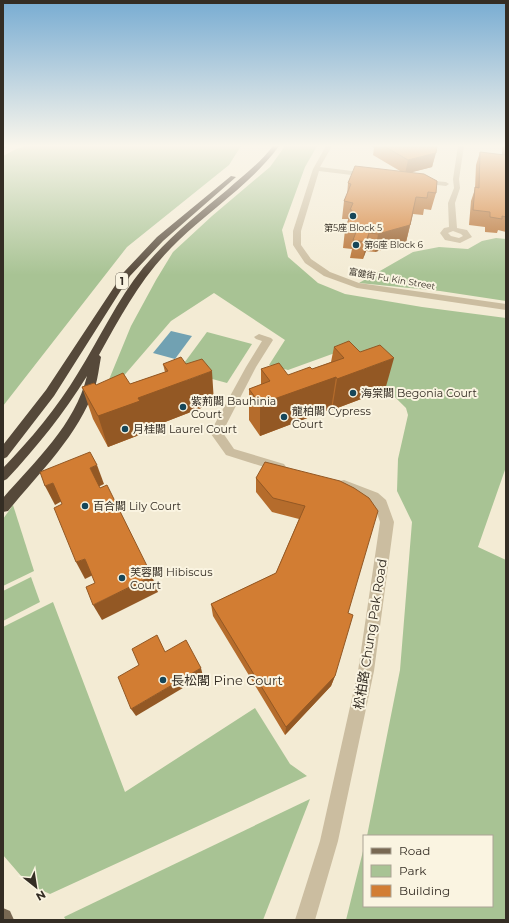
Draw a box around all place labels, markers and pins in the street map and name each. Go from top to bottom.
marker: 第5座 Block 5 [348,211,358,221]
place label: 第5座 Block 5 [324,222,382,233]
place label: 第6座 Block 6 [364,239,423,250]
marker: 第6座 Block 6 [351,240,361,250]
place label: 海棠閣 Begonia Court [361,386,477,400]
marker: 海棠閣 Begonia Court [348,388,358,398]
place label: 紫荊閣 Bauhinia Court [191,394,276,421]
marker: 紫荊閣 Bauhinia Court [178,402,188,412]
place label: 龍柏閣 Cypress Court [292,404,371,431]
marker: 龍柏閣 Cypress Court [279,412,289,422]
place label: 月桂閣 Laurel Court [133,422,237,436]
marker: 月桂閣 Laurel Court [120,424,130,434]
place label: 百合閣 Lily Court [93,499,181,513]
marker: 百合閣 Lily Court [80,501,90,511]
place label: 芙蓉閣 Hibiscus Court [130,565,213,592]
marker: 芙蓉閣 Hibiscus Court [117,573,127,583]
place label: 長松閣 Pine Court [171,672,283,688]
marker: 長松閣 Pine Court [158,675,168,685]

